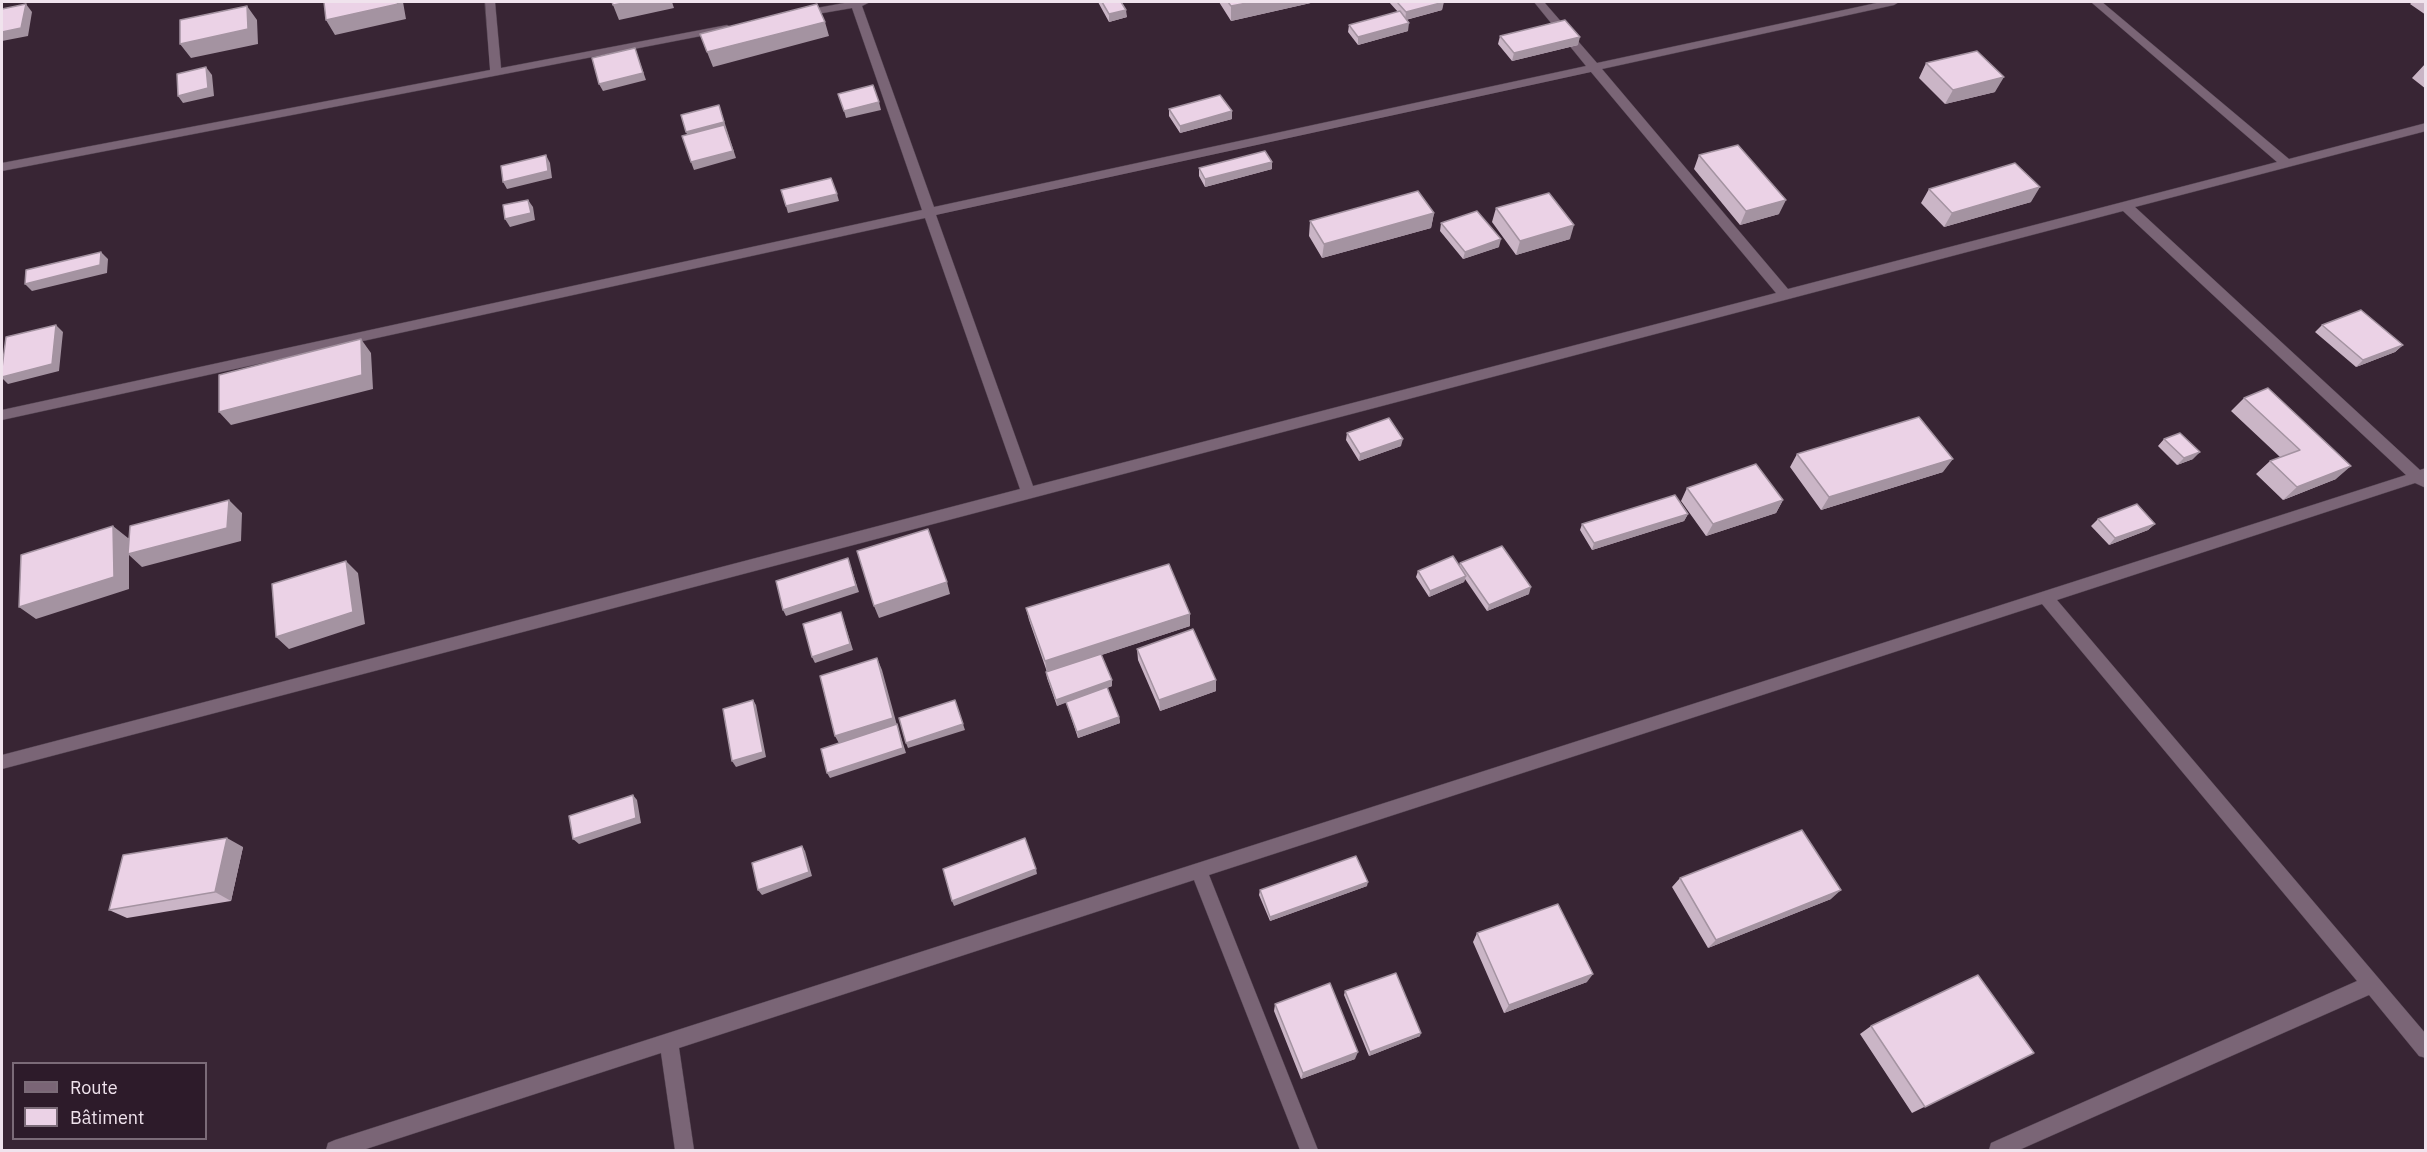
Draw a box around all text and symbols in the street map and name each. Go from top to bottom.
legend [12,1062,207,1140]
text: Route [70,1076,118,1099]
text: Bâtiment [70,1106,144,1129]

